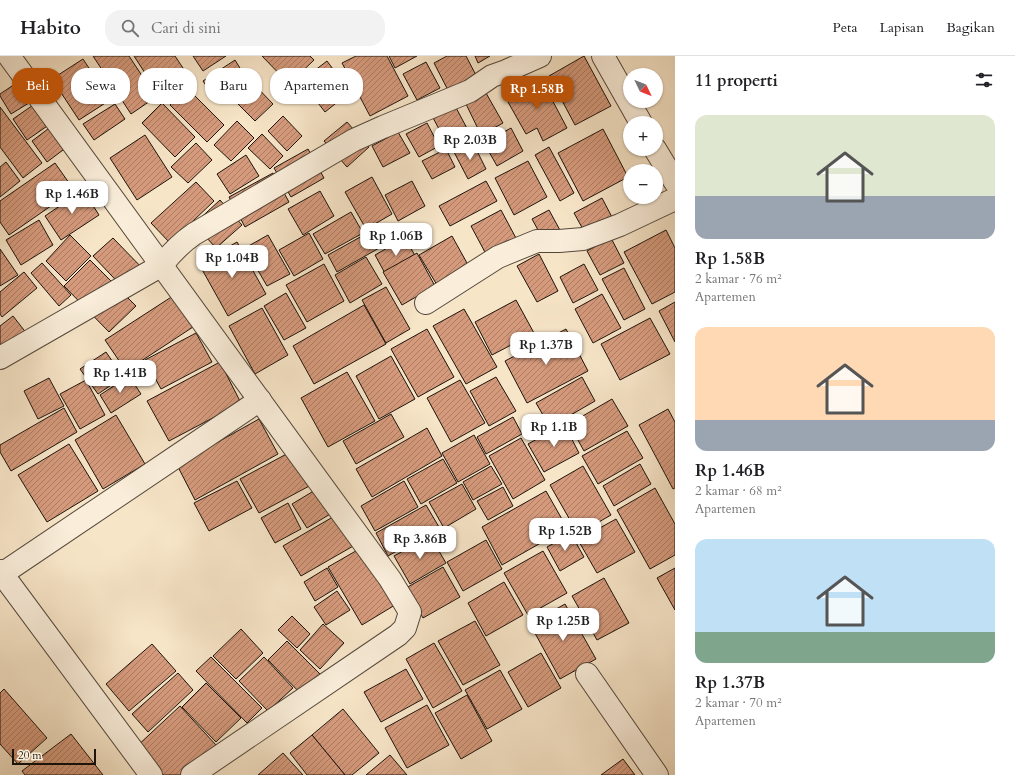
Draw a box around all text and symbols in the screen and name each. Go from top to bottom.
search box [105,10,385,46]
text: Habito [20,15,81,41]
icon: search [119,17,141,39]
text: Cari di sini [151,18,221,38]
text: Peta [832,18,858,37]
text: Lapisan [880,18,924,37]
text: Bagikan [946,18,995,37]
chip: Beli [12,68,63,104]
chip: Sewa [71,68,130,104]
chip: Filter [138,68,197,104]
chip: Baru [205,68,262,104]
chip: Apartemen [270,68,363,104]
north arrow [623,68,663,108]
map controls [623,68,663,204]
text: 11 properti [695,69,778,92]
icon: filters [973,69,995,91]
pin: Rp 1.58B [496,76,578,110]
text: Rp 1.58B [510,80,564,98]
button: + [623,116,663,156]
pin: Rp 2.03B [429,127,511,161]
text: Rp 2.03B [443,131,497,149]
icon: home [809,141,881,213]
button: − [623,164,663,204]
pin: Rp 1.46B [31,181,113,215]
text: Rp 1.46B [45,185,99,203]
pin: Rp 1.06B [355,223,437,257]
text: Rp 1.06B [369,227,423,245]
pin: Rp 1.04B [191,245,273,279]
text: Rp 1.58B [695,247,765,270]
text: Rp 1.04B [205,249,259,267]
text: 2 kamar · 76 m² [695,270,782,288]
text: Apartemen [695,288,756,306]
pin: Rp 1.37B [505,332,587,366]
text: Rp 1.37B [519,336,573,354]
icon: home [809,353,881,425]
pin: Rp 1.41B [79,360,161,394]
text: Rp 1.41B [93,364,147,382]
pin: Rp 1.1B [517,414,591,448]
text: Rp 1.1B [531,418,577,436]
text: Rp 1.46B [695,459,765,482]
text: 2 kamar · 68 m² [695,482,782,500]
text: Apartemen [695,500,756,518]
pin: Rp 1.52B [524,518,606,552]
text: Rp 1.52B [538,522,592,540]
pin: Rp 3.86B [379,526,461,560]
text: Rp 3.86B [393,530,447,548]
icon: home [809,565,881,637]
pin: Rp 1.25B [522,608,604,642]
text: Rp 1.25B [536,612,590,630]
text: Rp 1.37B [695,671,765,694]
text: 2 kamar · 70 m² [695,694,782,712]
text: Apartemen [695,712,756,730]
scale bar [12,747,96,766]
text: 20 m [18,748,42,763]

